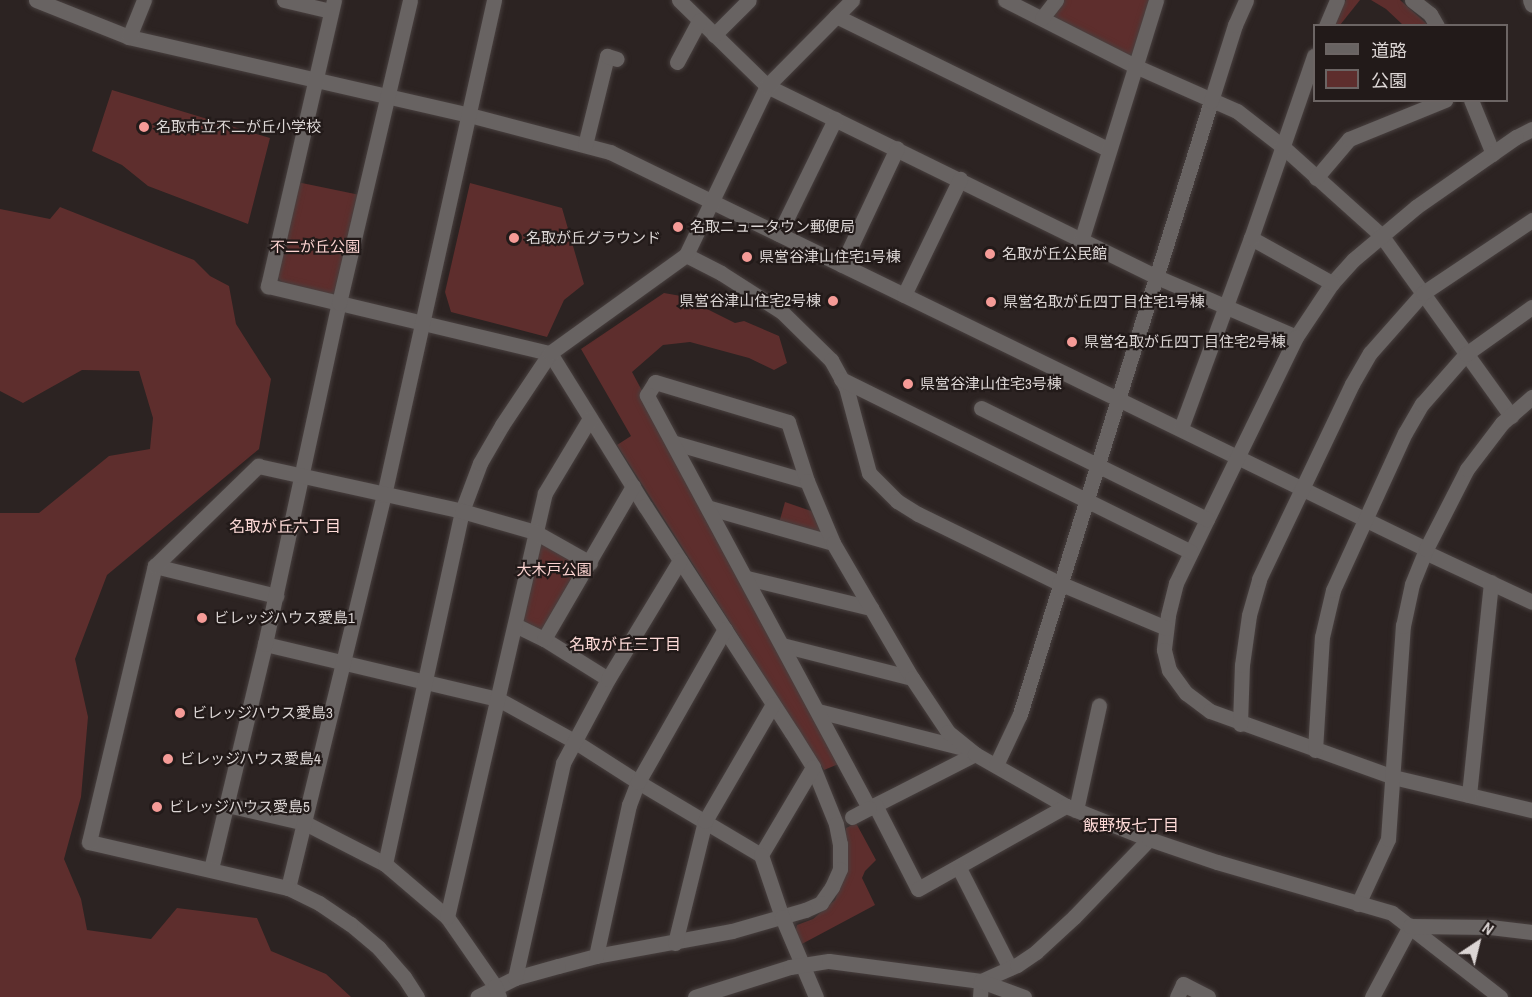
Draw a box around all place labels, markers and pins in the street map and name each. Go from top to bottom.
place label: 名取市立不二が丘小学校 [156,118,321,136]
marker: 名取市立不二が丘小学校 [137,120,151,134]
place label: 名取ニュータウン郵便局 [690,218,855,236]
marker: 名取ニュータウン郵便局 [671,220,685,234]
place label: 名取が丘グラウンド [526,229,661,247]
marker: 名取が丘グラウンド [507,231,521,245]
place label: 名取が丘公民館 [1002,245,1107,263]
marker: 名取が丘公民館 [983,247,997,261]
place label: 県営谷津山住宅1号棟 [759,248,901,266]
marker: 県営谷津山住宅1号棟 [740,250,754,264]
place label: 県営谷津山住宅2号棟 [679,292,821,310]
place label: 県営名取が丘四丁目住宅1号棟 [1003,293,1205,311]
marker: 県営谷津山住宅2号棟 [826,294,840,308]
marker: 県営名取が丘四丁目住宅1号棟 [984,295,998,309]
place label: 県営名取が丘四丁目住宅2号棟 [1084,333,1286,351]
marker: 県営名取が丘四丁目住宅2号棟 [1065,335,1079,349]
place label: 県営谷津山住宅3号棟 [920,375,1062,393]
marker: 県営谷津山住宅3号棟 [901,377,915,391]
place label: ビレッジハウス愛島1 [214,609,356,627]
marker: ビレッジハウス愛島1 [195,611,209,625]
place label: ビレッジハウス愛島3 [192,704,334,722]
marker: ビレッジハウス愛島3 [173,706,187,720]
place label: ビレッジハウス愛島4 [180,750,322,768]
marker: ビレッジハウス愛島4 [161,752,175,766]
place label: ビレッジハウス愛島5 [169,798,311,816]
marker: ビレッジハウス愛島5 [150,800,164,814]

